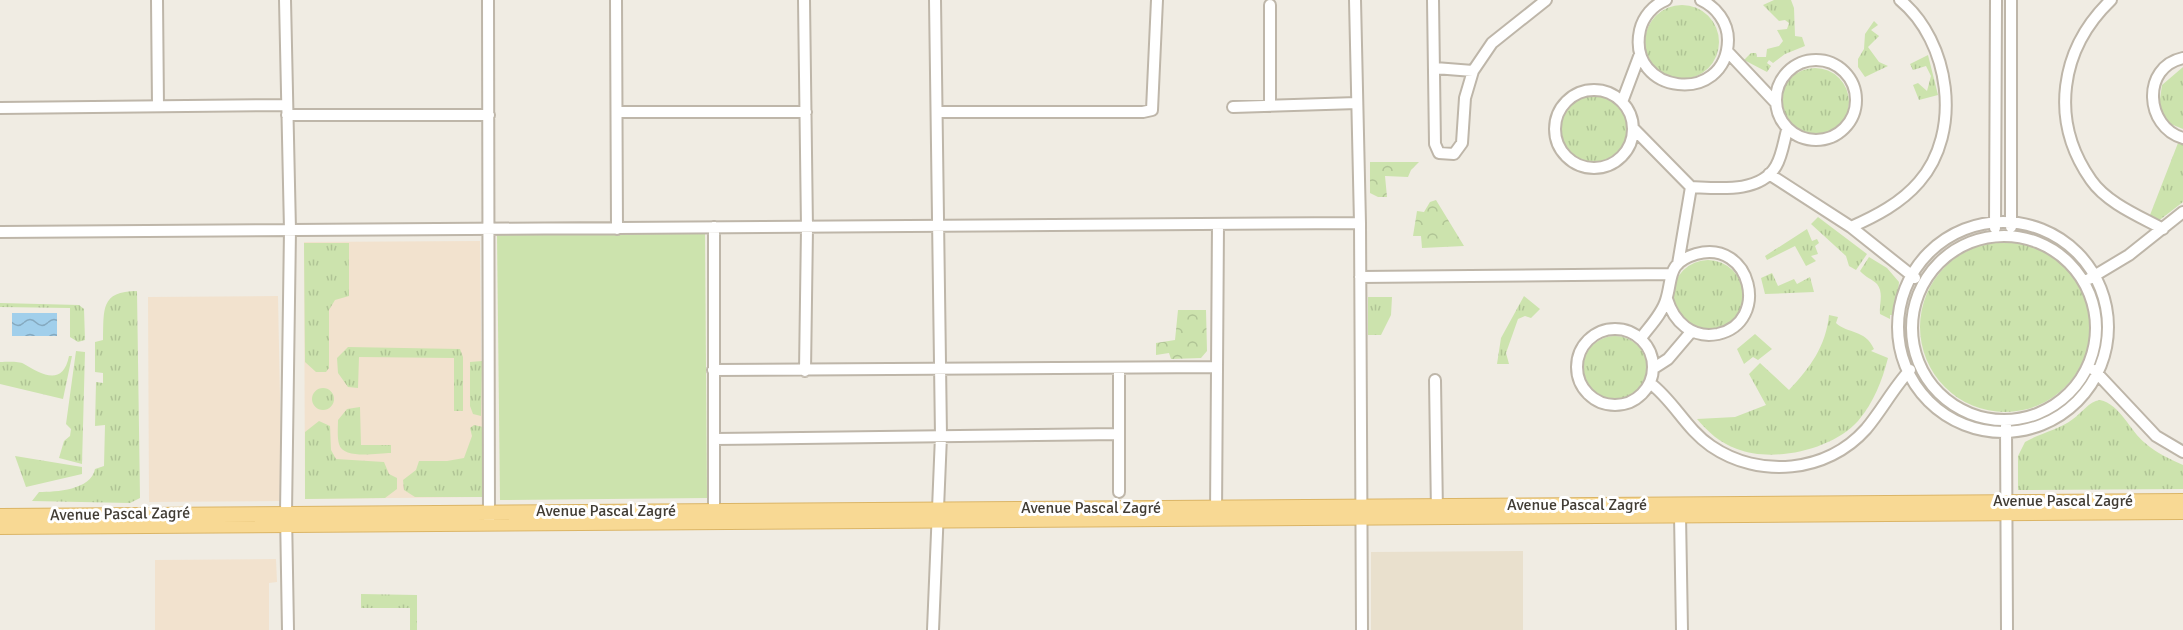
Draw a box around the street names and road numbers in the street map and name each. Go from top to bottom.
street label: Avenue Pascal Zagré [1993,491,2133,511]
street label: Avenue Pascal Zagré [1507,495,1647,515]
street label: Avenue Pascal Zagré [1021,498,1161,518]
street label: Avenue Pascal Zagré [536,501,676,521]
street label: Avenue Pascal Zagré [50,503,190,525]

